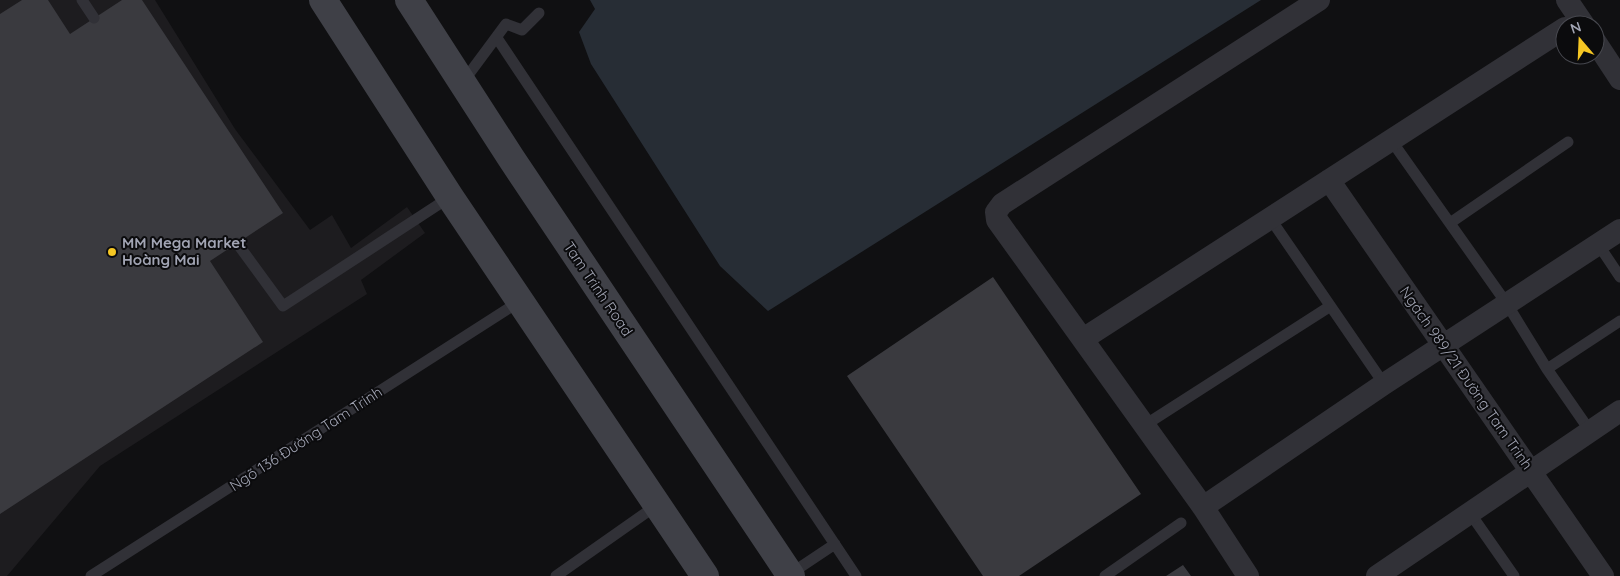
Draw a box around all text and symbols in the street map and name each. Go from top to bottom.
north arrow [1555,15,1605,65]
text: N [1568,18,1584,38]
place label: MM Mega Market Hoàng Mai [122,233,246,269]
street label: Tam Trinh Road [560,238,637,340]
marker: MM Mega Market Hoàng Mai [106,246,118,258]
street label: Ngách 989/21 Đường Tam Trinh [1396,282,1537,473]
street label: Ngõ 136 Đường Tam Trinh [226,382,386,495]

